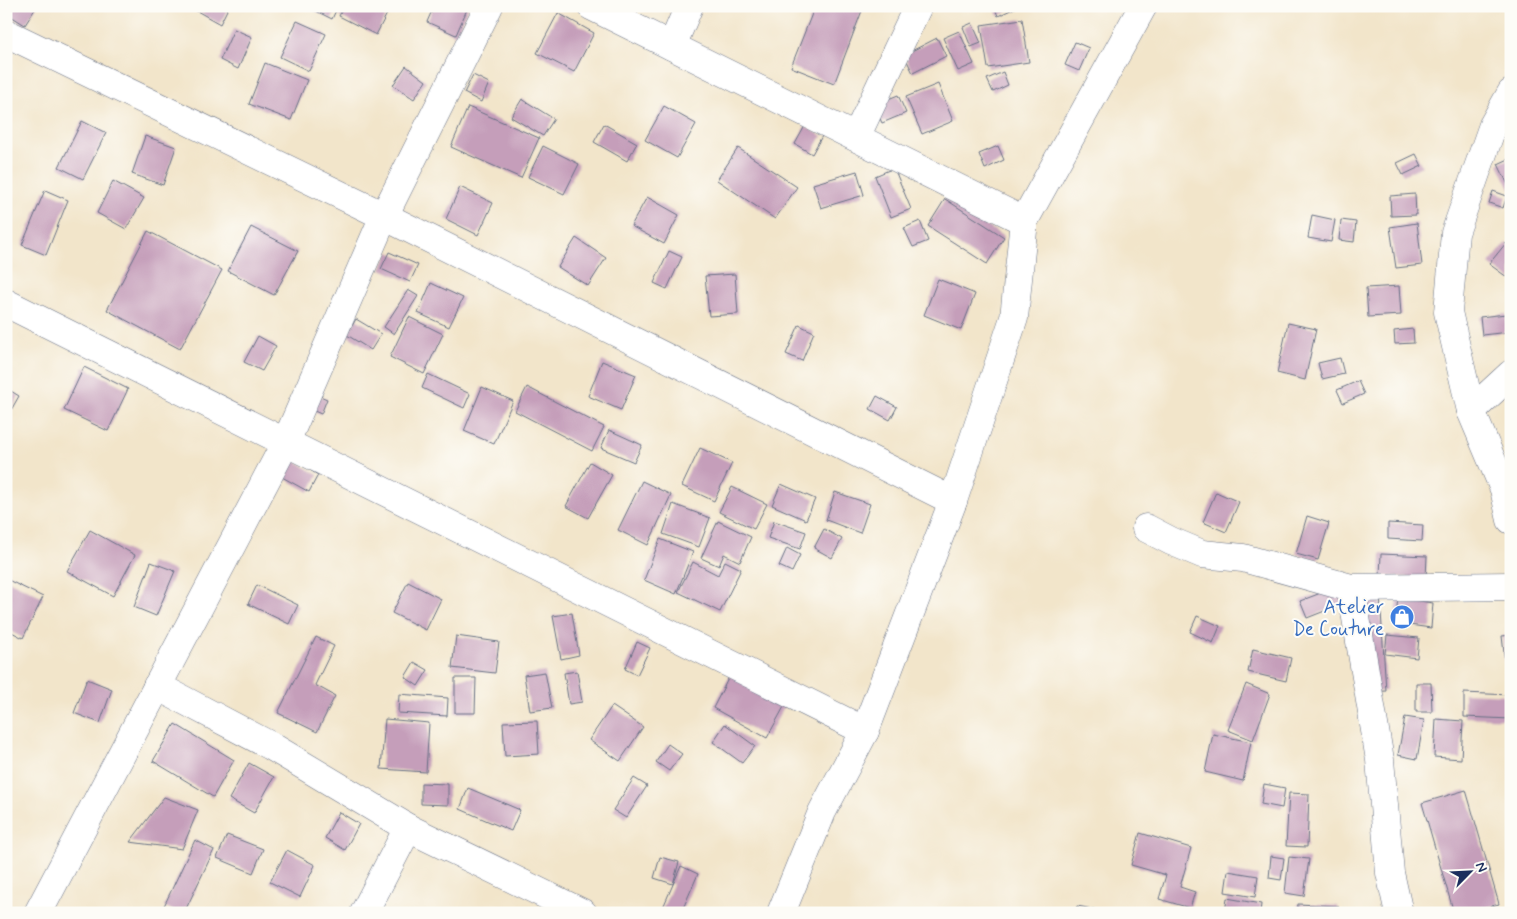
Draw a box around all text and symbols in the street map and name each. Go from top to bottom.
place label: Atelier De Couture [1292,595,1384,642]
shop icon: Atelier De Couture [1389,604,1415,630]
north arrow [1444,846,1494,896]
text: N [1471,859,1491,875]

